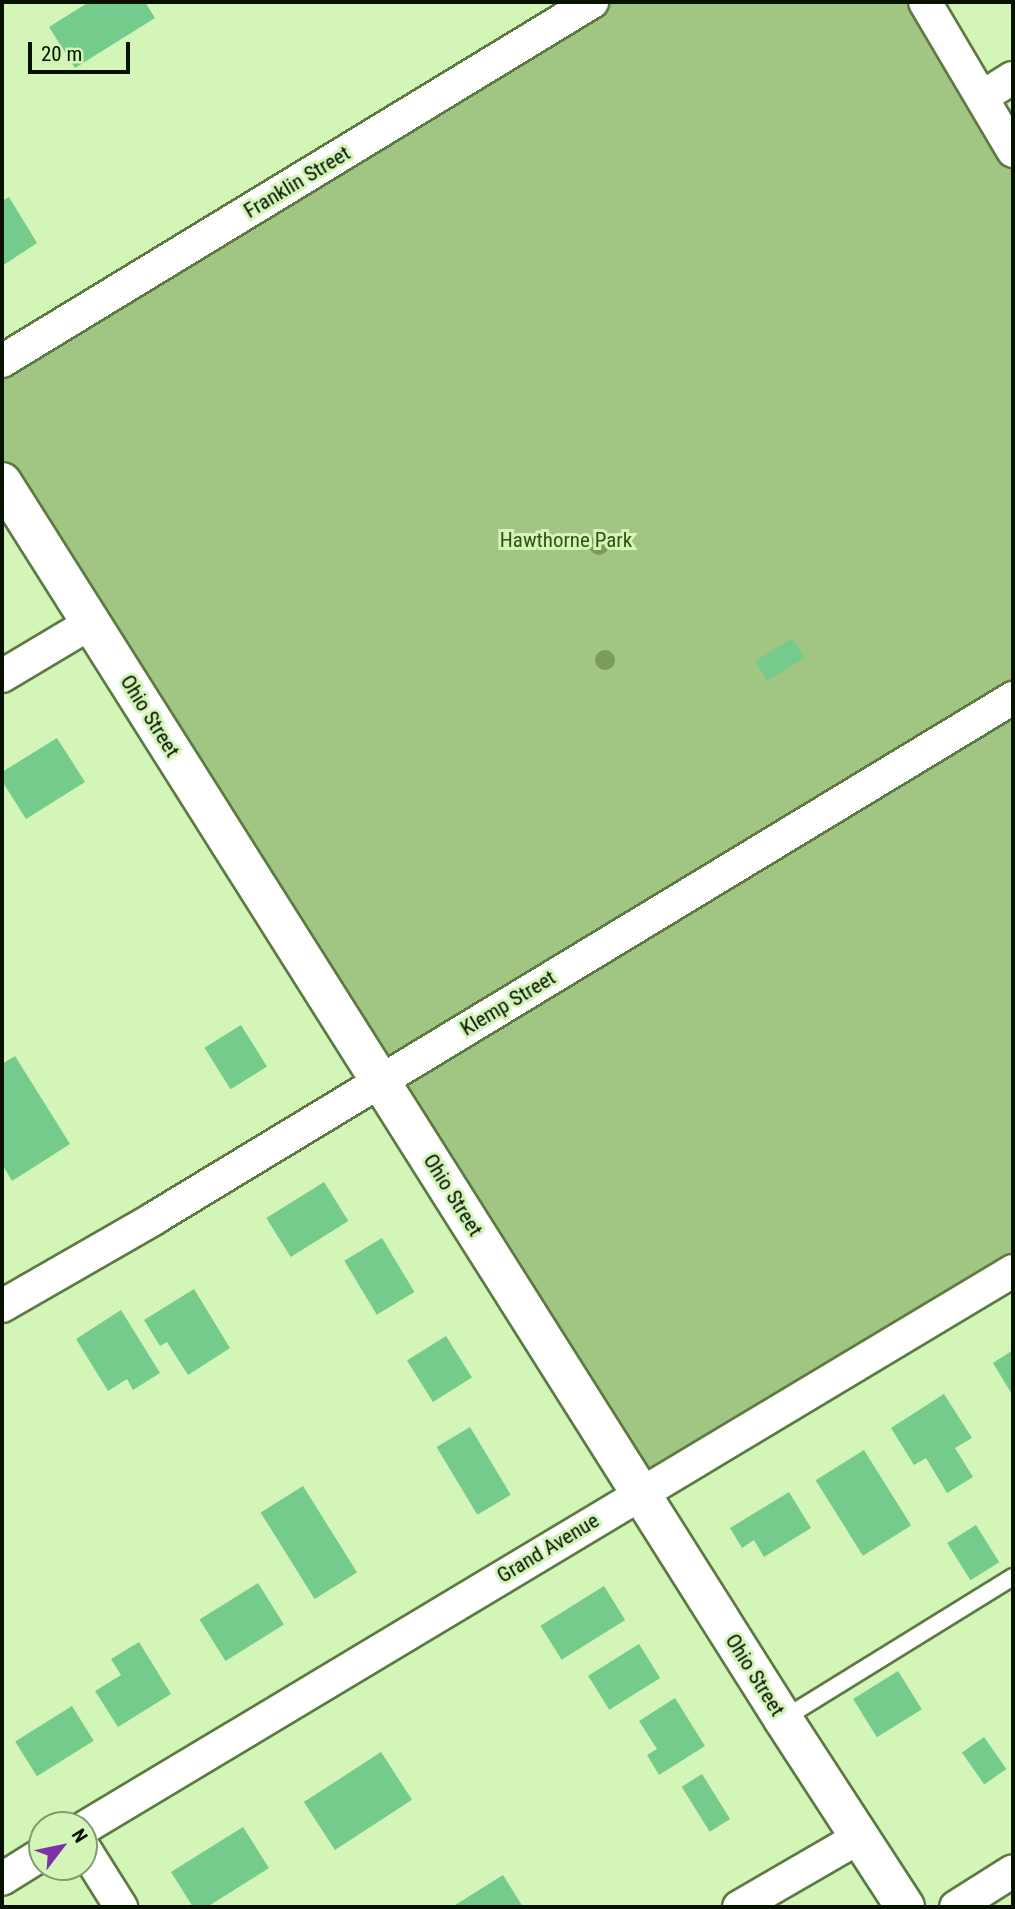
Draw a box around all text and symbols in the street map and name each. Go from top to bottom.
scale bar [32,28,133,72]
text: 20 m [41,42,82,66]
street label: Franklin Street [239,140,355,224]
park label: Hawthorne Park [500,527,632,553]
street label: Ohio Street [115,670,185,762]
street label: Klemp Street [456,965,560,1041]
street label: Ohio Street [418,1149,488,1241]
street label: Grand Avenue [493,1508,603,1588]
street label: Ohio Street [720,1629,790,1721]
north arrow [28,1811,98,1881]
text: N [67,1825,92,1847]

